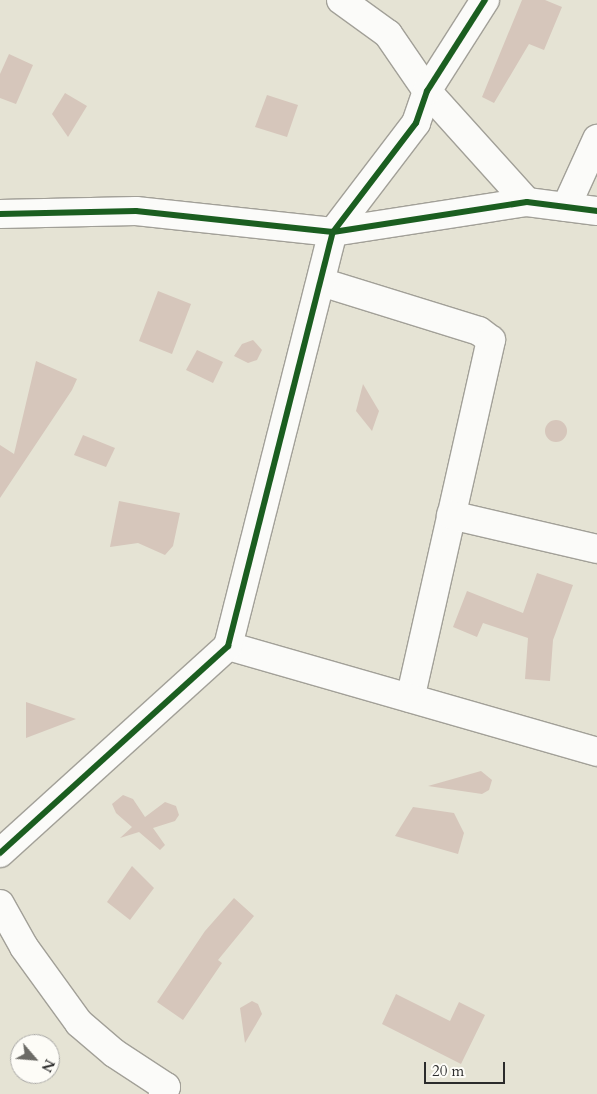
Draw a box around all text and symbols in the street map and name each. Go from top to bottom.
north arrow [10,1034,60,1084]
scale bar [427,1052,508,1084]
text: N [37,1056,59,1075]
text: 20 m [432,1061,464,1081]

